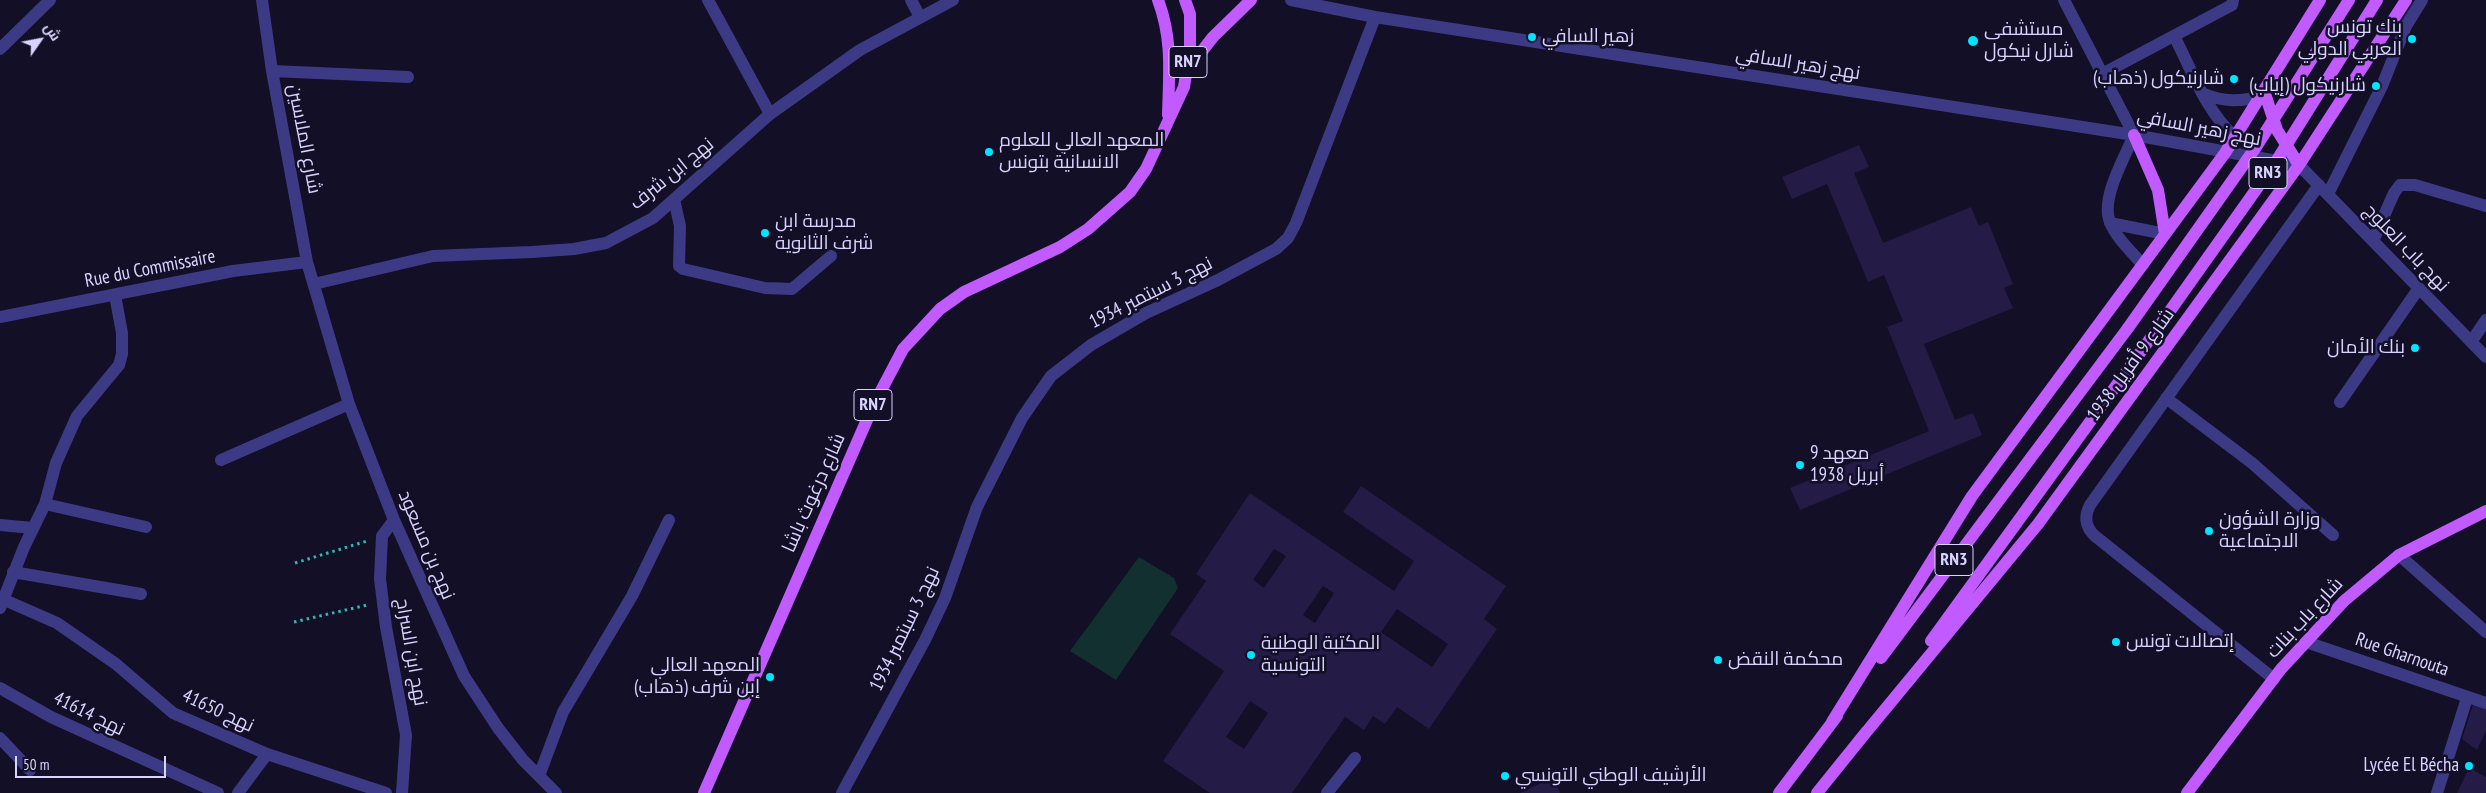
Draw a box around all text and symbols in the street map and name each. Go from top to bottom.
north arrow [15,15,65,65]
place label: بنك تونس العربي الدولي [2298,17,2402,61]
text: ش [40,19,65,44]
place label: مستشفى شارل نيكول [1984,19,2074,63]
place label: زهير السافي [1542,26,1634,48]
marker: زهير السافي [1526,31,1538,43]
marker: بنك تونس العربي الدولي [2406,33,2418,45]
marker: مستشفى شارل نيكول [1966,34,1980,48]
street label: نهج زهير السافي [1734,43,1862,85]
road number: RN7 [1169,46,1207,78]
place label: شارنيكول (ذهاب) [2093,68,2224,90]
marker: شارنيكول (ذهاب) [2228,73,2240,85]
place label: شارنيكول (إياب) [2249,75,2366,97]
marker: شارنيكول (إياب) [2370,80,2382,92]
street label: شارع الملاسين [282,82,326,196]
street label: نهج زهير السافي [2135,105,2263,151]
place label: المعهد العالي للعلوم الانسانية بتونس [999,130,1164,174]
street label: نهج ابن شرف [625,133,719,215]
marker: المعهد العالي للعلوم الانسانية بتونس [983,146,995,158]
road number: RN3 [2249,158,2287,188]
street label: نهج باب العلوج [2358,199,2454,297]
place label: مدرسة ابن شرف الثانوية [775,211,873,255]
marker: مدرسة ابن شرف الثانوية [759,227,771,239]
street label: Rue du Commissaire [83,245,217,293]
street label: نهج 3 سبتمبر 1934 [1086,252,1216,334]
street label: شارع 9 أفريل 1938 [2082,304,2180,426]
place label: بنك الأمان [2327,337,2405,359]
marker: بنك الأمان [2409,342,2421,354]
road number: RN7 [854,390,892,420]
street label: شارع درغوث باشا [777,430,851,556]
place label: معهد 9 أبريل 1938 [1810,443,1884,487]
marker: معهد 9 أبريل 1938 [1794,459,1806,471]
street label: نهج بن مسعود [393,487,459,603]
place label: وزارة الشؤون الاجتماعية [2219,509,2320,553]
marker: وزارة الشؤون الاجتماعية [2203,525,2215,537]
road number: RN3 [1935,544,1973,576]
street label: نهج 3 سبتمبر 1934 [865,563,945,695]
street label: شارع باب بنات [2262,573,2348,663]
street label: نهج ابن السراج [390,596,432,708]
street label: Rue Gharnouta [2352,628,2452,682]
place label: إتصالات تونس [2126,631,2234,653]
place label: المكتبة الوطنية التونسية [1261,633,1380,677]
marker: إتصالات تونس [2110,636,2122,648]
marker: المكتبة الوطنية التونسية [1245,649,1257,661]
place label: محكمة النقض [1728,649,1843,671]
marker: محكمة النقض [1712,654,1724,666]
place label: المعهد العالي إبن شرف (ذهاب) [634,655,760,699]
marker: المعهد العالي إبن شرف (ذهاب) [764,671,776,683]
street label: نهج 41650 [179,685,257,737]
street label: نهج 41614 [50,687,128,741]
scale bar [18,746,169,778]
text: 50 m [23,755,49,774]
place label: Lycée El Bécha [2363,755,2459,777]
marker: Lycée El Bécha [2463,760,2475,772]
place label: الأرشيف الوطني التونسي [1515,765,1707,787]
marker: الأرشيف الوطني التونسي [1499,770,1511,782]

